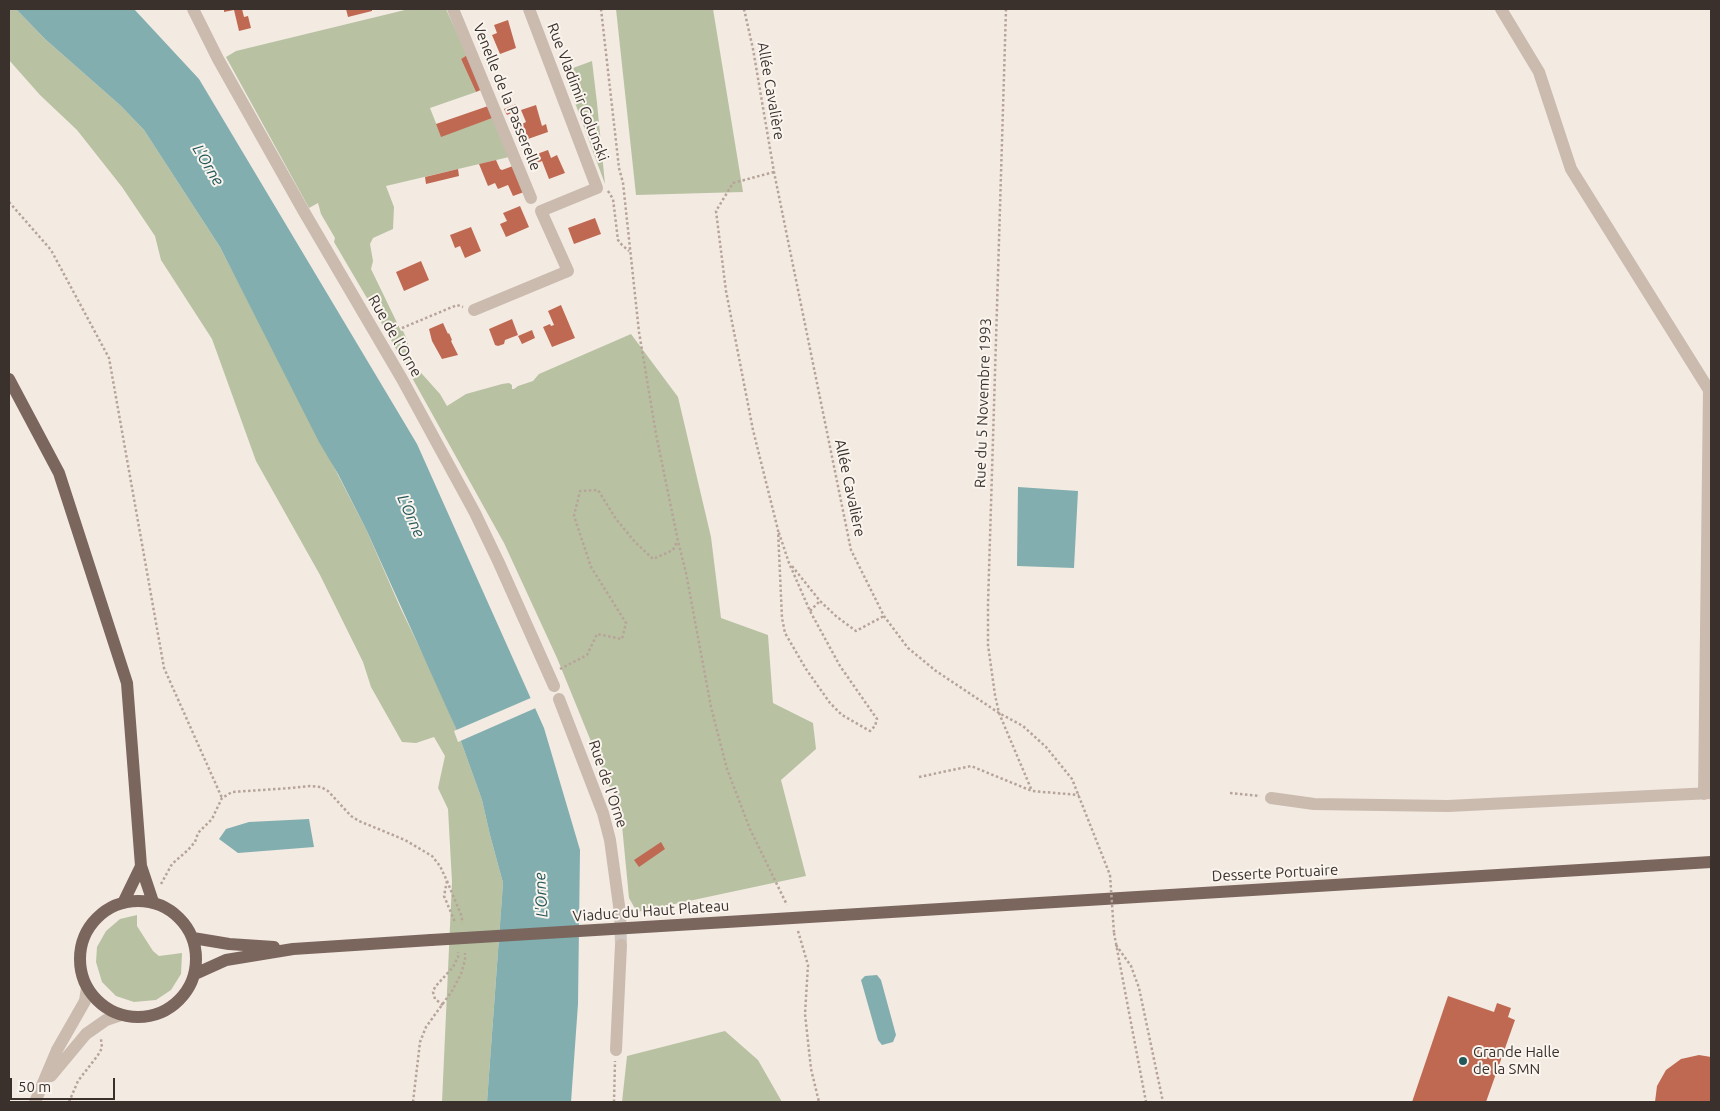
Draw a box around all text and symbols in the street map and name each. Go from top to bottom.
street label: Rue Vladimir Golunski [543,20,613,164]
street label: Venelle de la Passerelle [469,21,545,173]
street label: Allée Cavalière [754,41,788,141]
water label: L'Orne [188,141,228,189]
street label: Rue de l'Orne [364,292,426,380]
street label: Rue du 5 Novembre 1993 [971,318,995,488]
street label: Allée Cavalière [831,438,869,538]
water label: L'Orne [393,492,429,540]
street label: Rue de l'Orne [585,738,631,830]
street label: Desserte Portuaire [1211,861,1339,885]
water label: L'Orne [530,872,552,918]
street label: Viaduc du Haut Plateau [572,897,730,925]
place label: Grande Halle de la SMN [1473,1043,1560,1078]
marker: Grande Halle de la SMN [1457,1055,1469,1067]
scale bar [12,1068,118,1100]
text: 50 m [18,1078,51,1095]

